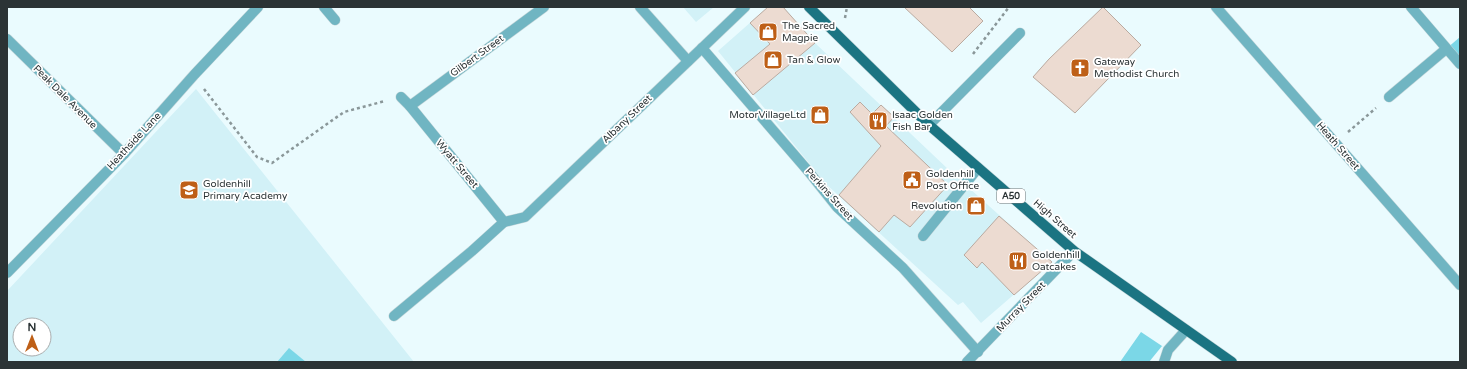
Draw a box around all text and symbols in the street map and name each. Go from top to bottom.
place label: The Sacred Magpie [782,20,835,44]
shop icon: The Sacred Magpie [757,21,779,43]
street label: Gilbert Street [448,32,506,79]
shop icon: Tan & Glow [762,49,784,71]
place label: Tan & Glow [787,54,841,66]
place label: Gateway Methodist Church [1094,56,1179,80]
church icon: Gateway Methodist Church [1069,57,1091,79]
street label: Peak Dale Avenue [31,63,100,132]
street label: Albany Street [600,92,654,146]
shop icon: MotorVillageLtd [809,104,831,126]
place label: MotorVillageLtd [729,109,806,121]
place label: Isaac Golden Fish Bar [892,109,953,133]
street label: Heathside Lane [105,110,164,172]
restaurant icon: Isaac Golden Fish Bar [867,110,889,132]
street label: Heath Street [1314,120,1362,173]
street label: Wyatt Street [433,137,481,191]
street label: Perkins Street [802,165,856,223]
place label: Goldenhill Post Office [926,168,980,192]
public building icon: Goldenhill Post Office [901,169,923,191]
place label: Goldenhill Primary Academy [203,178,288,202]
school or university icon: Goldenhill Primary Academy [178,179,200,201]
road number: A50 [997,189,1025,203]
shop icon: Revolution [965,195,987,217]
street label: High Street [1031,197,1079,241]
place label: Revolution [911,200,962,212]
place label: Goldenhill Oatcakes [1032,249,1080,273]
restaurant icon: Goldenhill Oatcakes [1007,250,1029,272]
street label: Murray Street [994,279,1048,335]
north arrow [12,317,52,357]
text: N [28,321,36,334]

